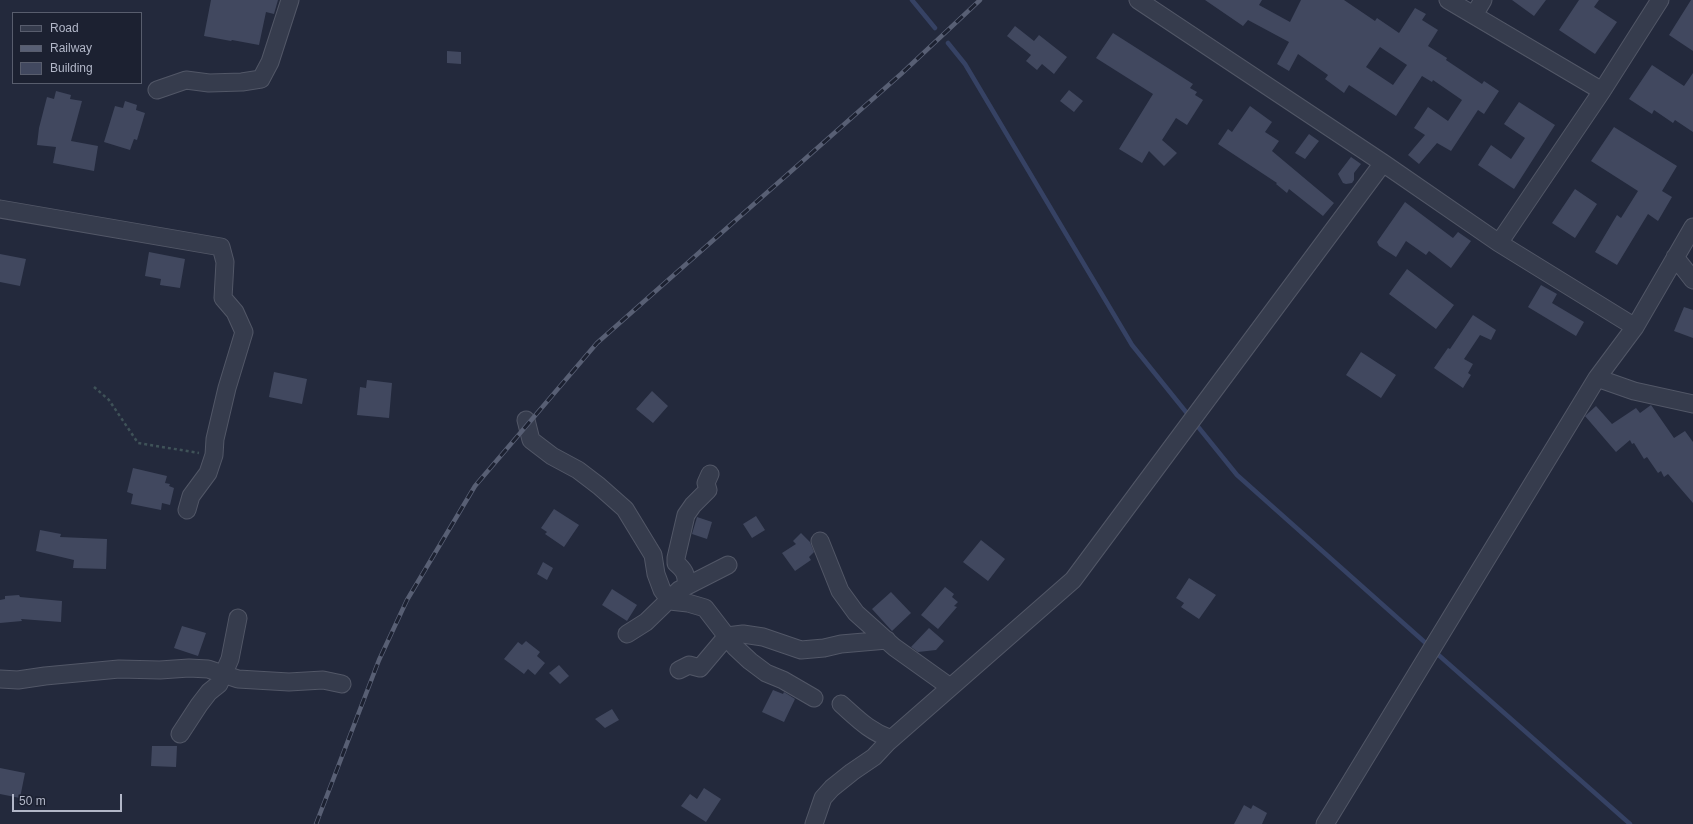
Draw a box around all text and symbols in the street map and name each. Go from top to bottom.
legend [12,12,142,84]
text: Road [50,21,79,35]
text: Railway [50,41,92,55]
text: Building [50,61,93,75]
scale bar [14,786,124,812]
text: 50 m [19,794,46,808]

